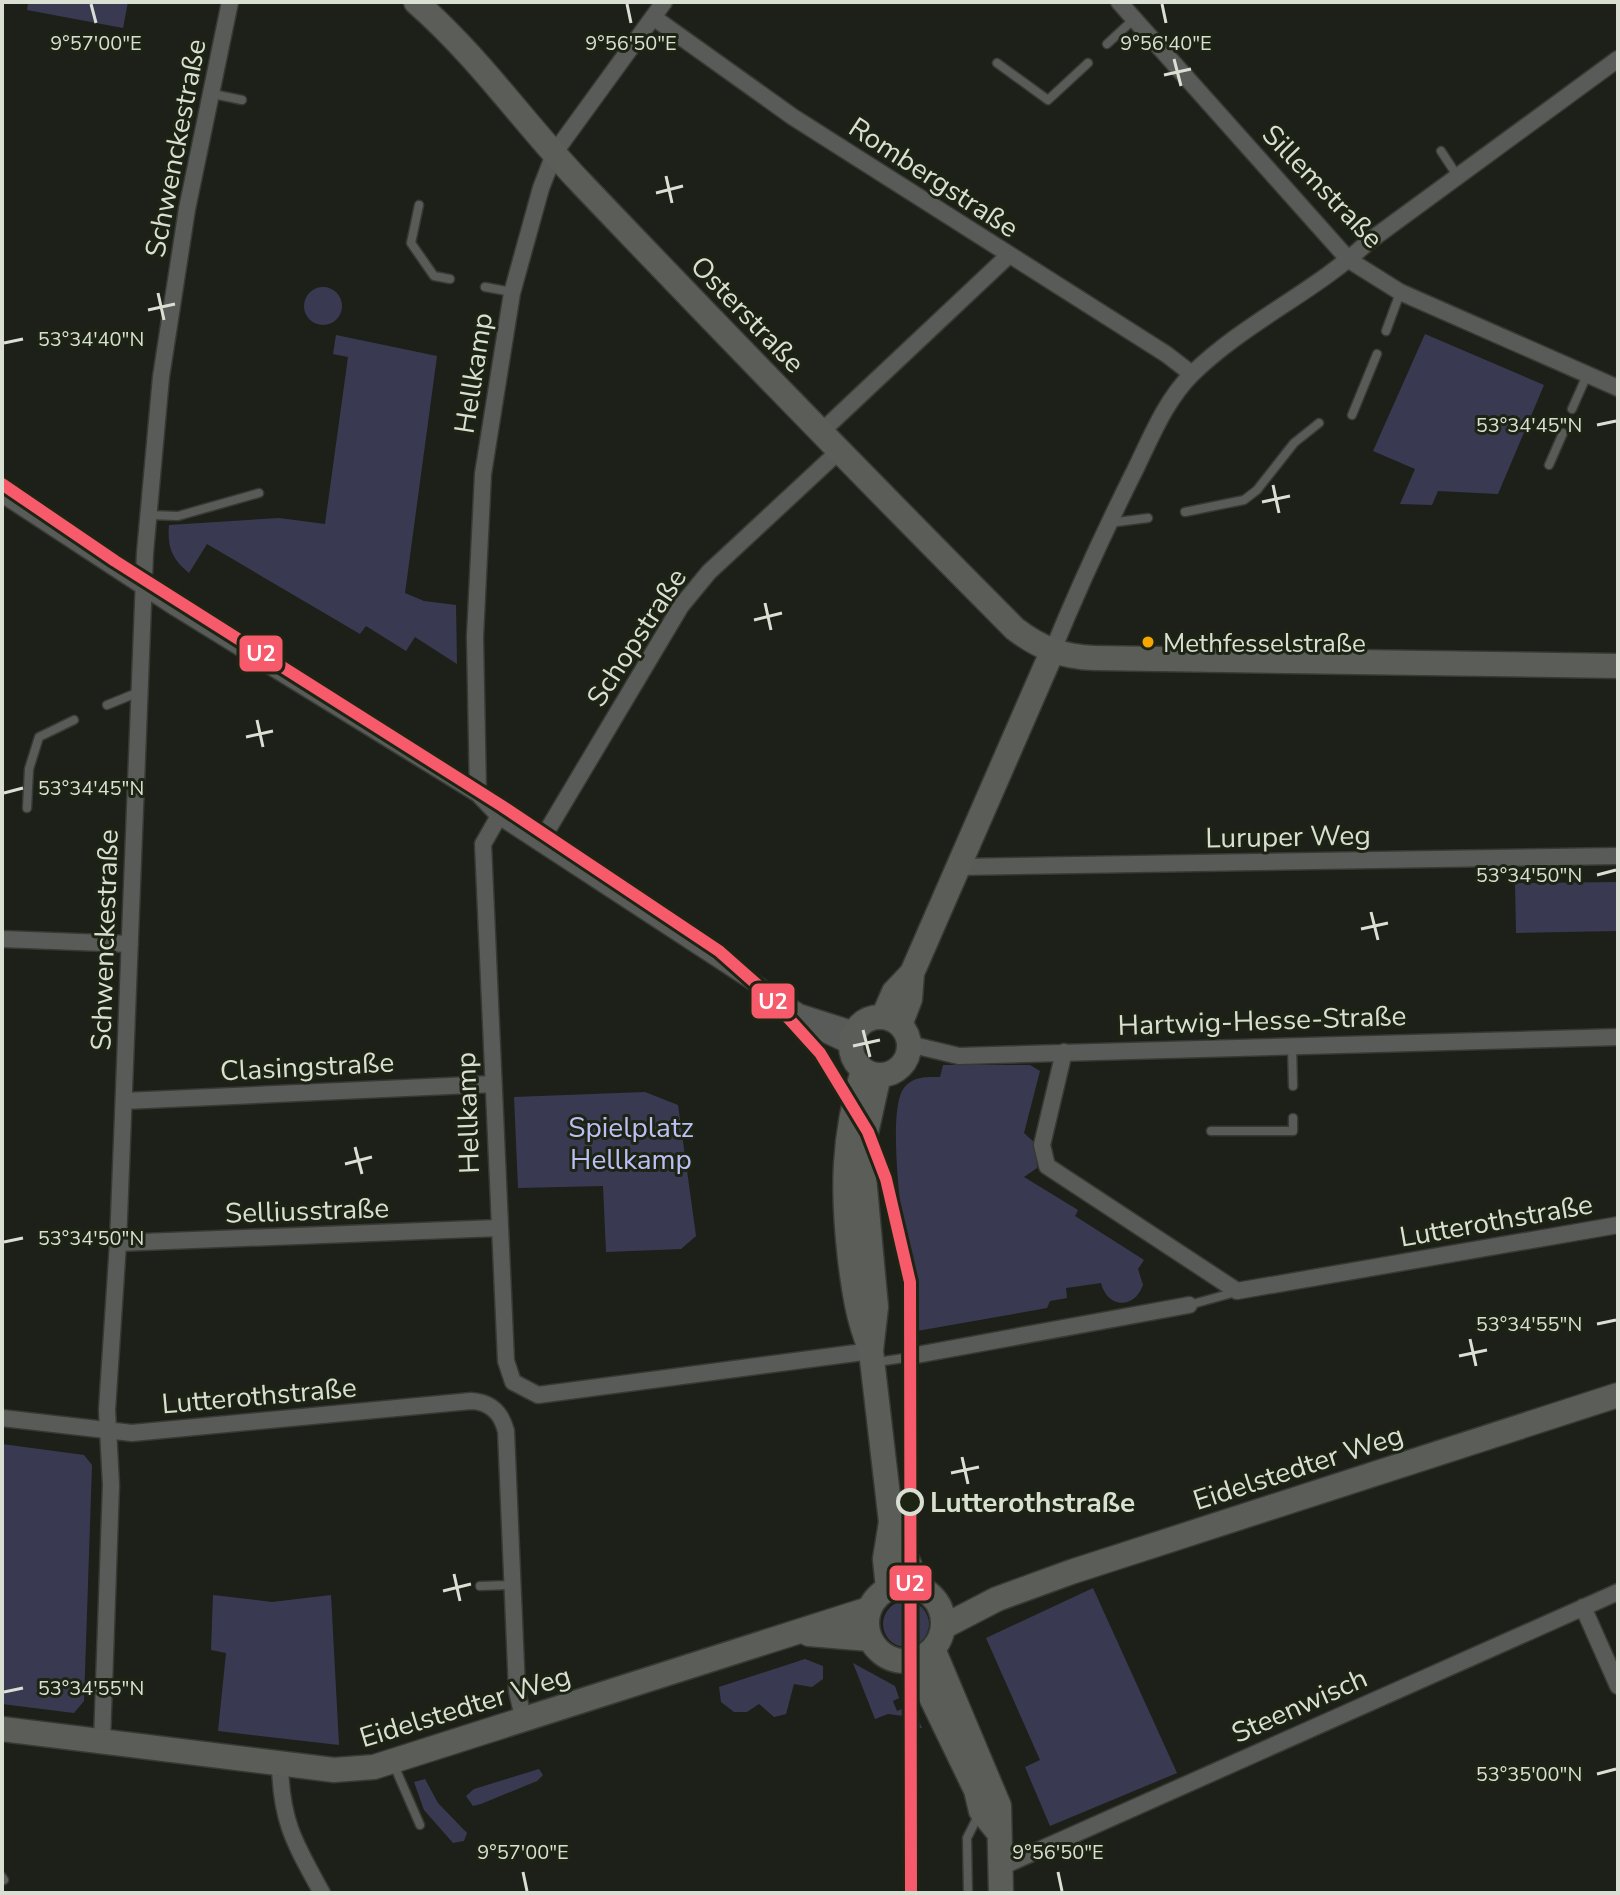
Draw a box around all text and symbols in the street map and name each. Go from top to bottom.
text: 9°57'00"E [50,30,142,57]
text: 9°56'50"E [585,30,677,57]
text: 9°56'40"E [1120,30,1212,57]
street label: Schwenckestraße [136,36,216,261]
street label: Rombergstraße [841,109,1026,247]
street label: Sillemstraße [1253,116,1391,257]
street label: Osterstraße [682,248,813,382]
street label: Hellkamp [446,310,502,436]
text: 53°34'40"N [38,326,144,353]
text: 53°34'45"N [1476,412,1582,439]
street label: Schopstraße [578,561,696,714]
place label: Methfesselstraße [1163,626,1366,661]
line badge: U2 [238,634,284,673]
marker: Methfesselstraße [1140,634,1156,650]
text: U2 [246,639,276,669]
text: 53°34'45"N [38,775,144,802]
street label: Luruper Weg [1205,817,1371,857]
street label: Schwenckestraße [82,829,128,1051]
text: 53°34'50"N [1476,862,1582,889]
line badge: U2 [750,982,796,1020]
text: U2 [758,987,788,1017]
street label: Hartwig-Hesse-Straße [1117,997,1407,1045]
street label: Clasingstraße [219,1043,395,1091]
street label: Hellkamp [447,1051,489,1174]
park label: Spielplatz Hellkamp [568,1109,694,1179]
street label: Lutterothstraße [1397,1185,1596,1257]
street label: Selliusstraße [224,1189,390,1233]
text: 53°34'50"N [38,1225,144,1252]
text: 53°34'55"N [1476,1311,1582,1338]
street label: Lutterothstraße [160,1369,358,1423]
street label: Eidelstedter Weg [1188,1416,1408,1520]
place label: Lutterothstraße [930,1484,1135,1522]
marker: Lutterothstraße [897,1489,923,1515]
line badge: U2 [888,1564,933,1602]
text: U2 [895,1569,925,1599]
street label: Eidelstedter Weg [355,1657,575,1757]
street label: Steenwisch [1226,1659,1373,1753]
text: 53°34'55"N [38,1675,144,1702]
text: 53°35'00"N [1476,1761,1582,1788]
text: 9°57'00"E [477,1839,569,1866]
text: 9°56'50"E [1012,1839,1104,1866]

